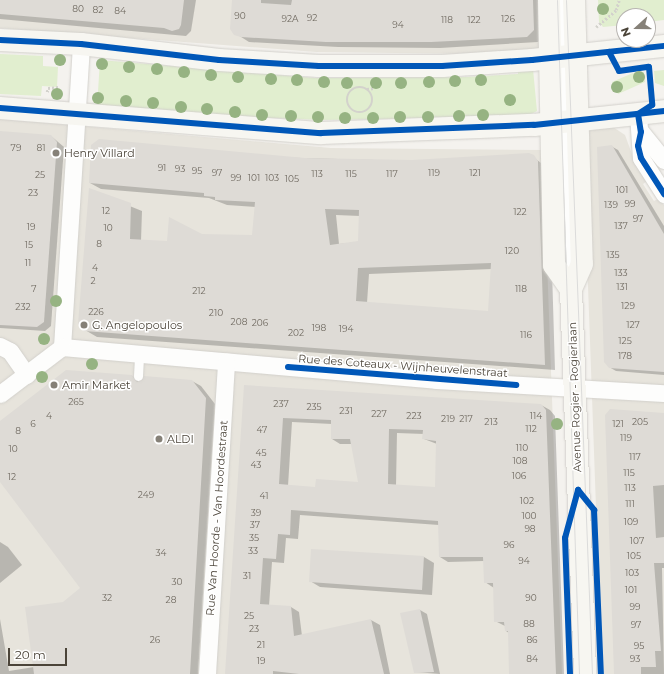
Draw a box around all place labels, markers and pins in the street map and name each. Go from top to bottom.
place label: Henry Villard [64,146,135,160]
marker: Henry Villard [51,148,61,158]
place label: G. Angelopoulos [92,318,182,332]
marker: G. Angelopoulos [79,320,89,330]
place label: Amir Market [62,378,131,392]
marker: Amir Market [49,380,59,390]
place label: ALDI [167,432,194,446]
marker: ALDI [154,434,164,444]

